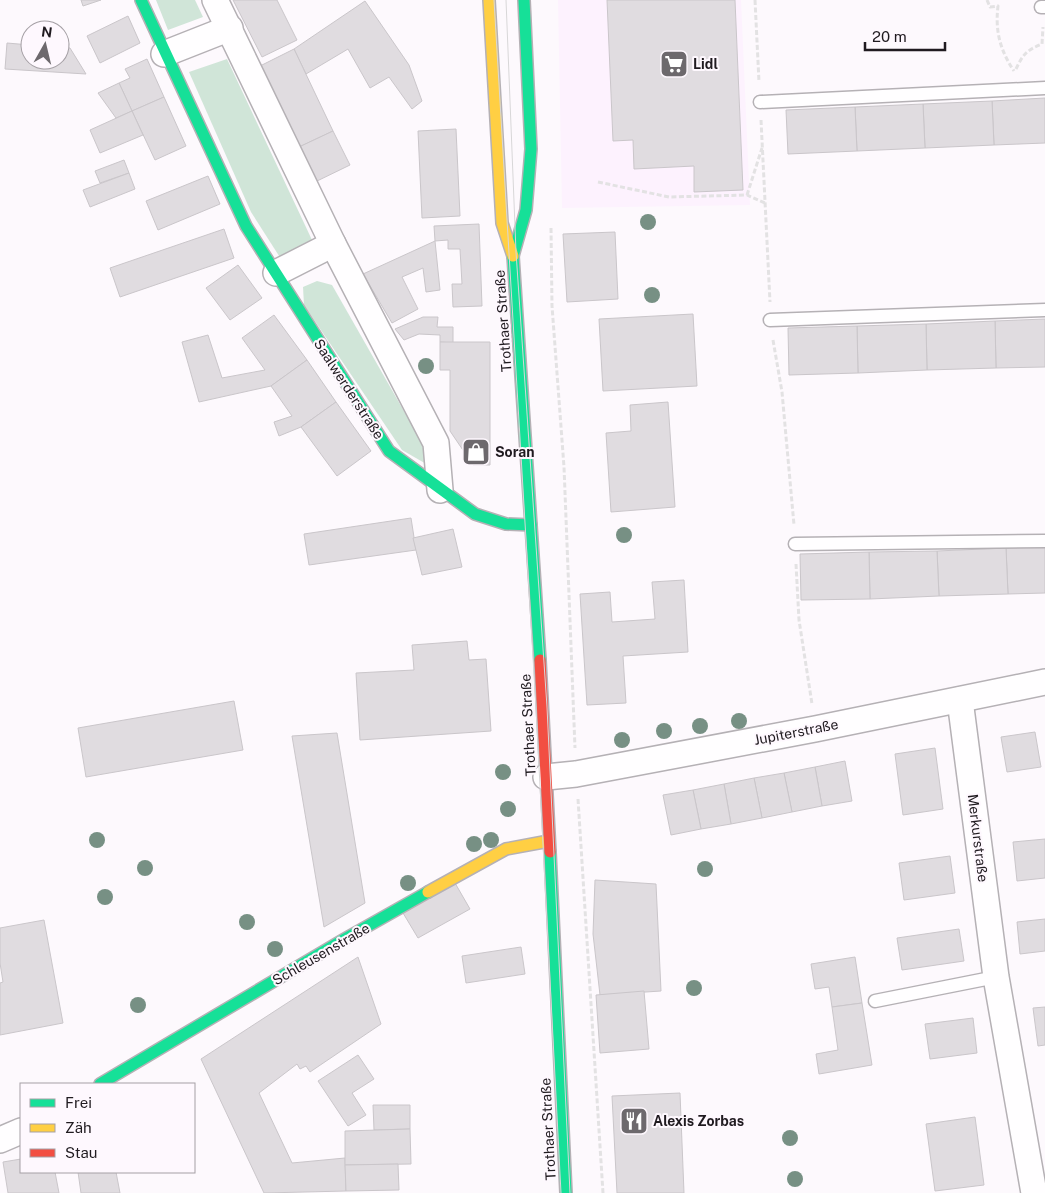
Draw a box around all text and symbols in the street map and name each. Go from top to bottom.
north arrow [20,20,70,70]
scale bar [865,20,945,52]
text: N [40,23,53,41]
text: 20 m [872,28,907,45]
supermarket icon: Lidl [659,49,689,79]
place label: Lidl [693,56,718,72]
street label: Trothaer Straße [491,269,515,373]
street label: Saalwerderstraße [311,336,387,442]
shop icon: Soran [461,437,491,467]
place label: Soran [495,444,535,460]
street label: Trothaer Straße [517,673,539,777]
street label: Jupiterstraße [752,716,840,748]
street label: Merkurstraße [965,793,991,883]
street label: Schleusenstraße [270,920,372,988]
street label: Trothaer Straße [537,1077,559,1181]
legend [20,1083,195,1173]
text: Frei [65,1094,92,1111]
restaurant icon: Alexis Zorbas [619,1106,649,1136]
place label: Alexis Zorbas [653,1113,744,1129]
text: Zäh [65,1119,92,1136]
text: Stau [65,1144,98,1161]

